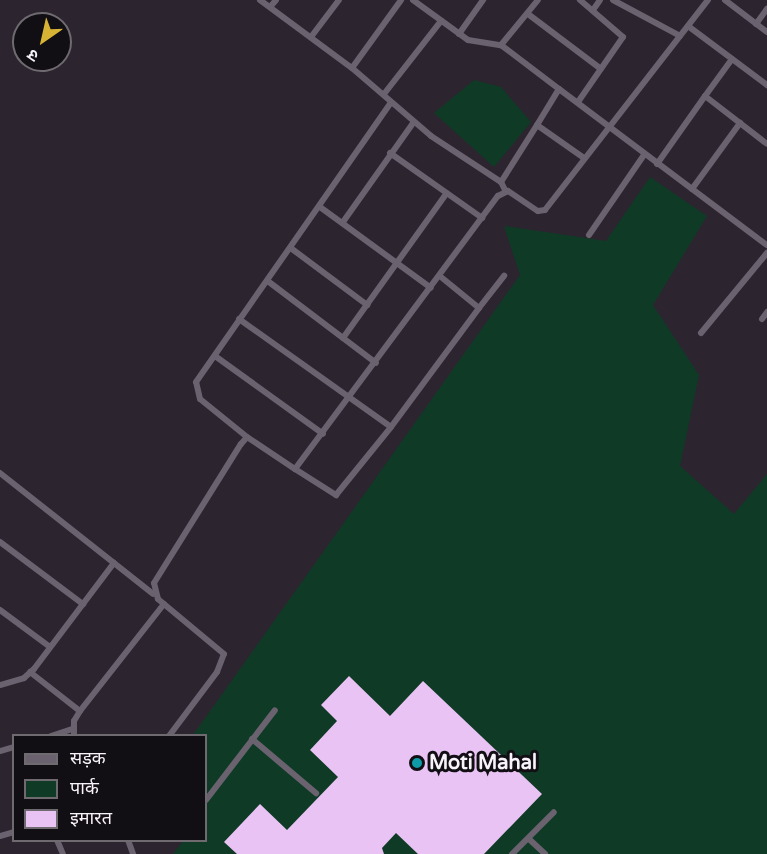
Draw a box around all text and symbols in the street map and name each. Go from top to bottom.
north arrow [12,12,72,72]
text: उ [24,44,43,66]
legend [12,734,207,842]
text: सड़क [70,747,106,769]
place label: Moti Mahal [429,751,537,775]
marker: Moti Mahal [410,756,424,770]
text: पार्क [70,777,99,799]
text: इमारत [70,807,112,829]

